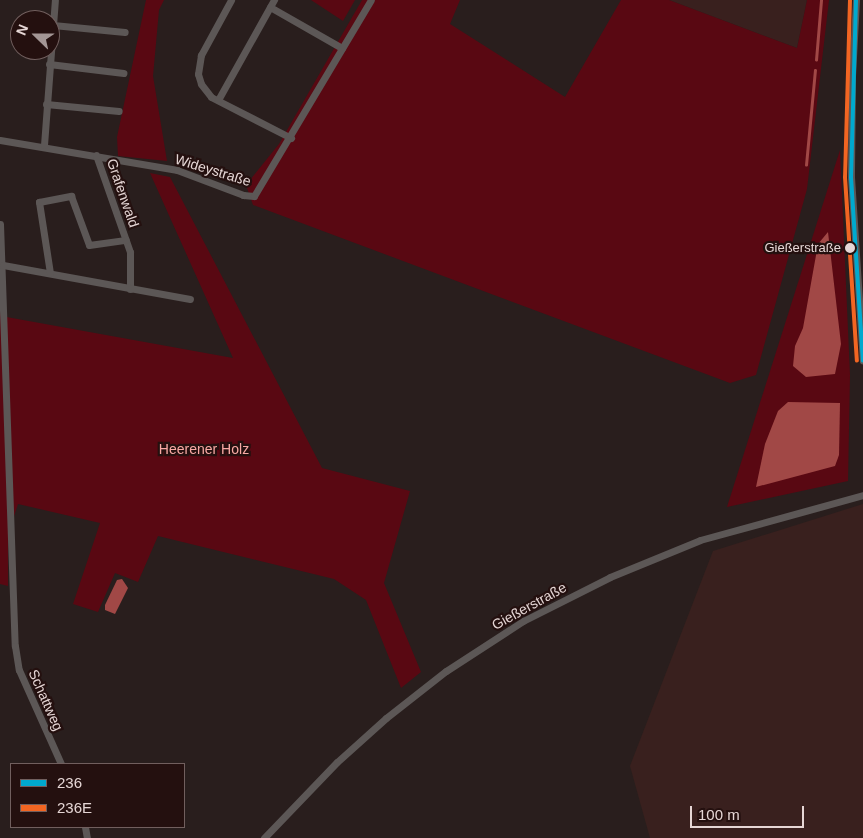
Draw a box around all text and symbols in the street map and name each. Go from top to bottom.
north arrow [10,10,60,60]
text: N [13,22,31,37]
street label: Wideystraße [173,150,253,190]
street label: Grafenwald [103,156,143,230]
place label: Gießerstraße [764,240,841,256]
marker: Gießerstraße [845,243,855,253]
park label: Heerener Holz [159,441,249,457]
street label: Gießerstraße [489,579,569,633]
street label: Schattweg [25,667,67,733]
legend [10,763,185,828]
text: 236 [57,774,82,791]
scale bar [693,796,807,828]
text: 236E [57,799,92,816]
text: 100 m [698,806,740,823]

